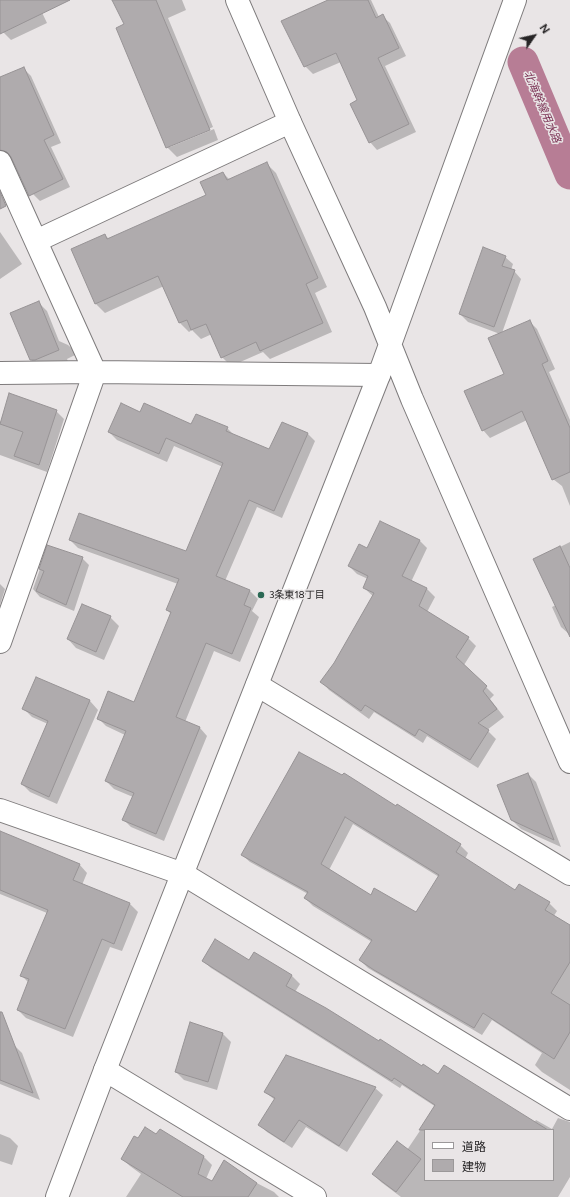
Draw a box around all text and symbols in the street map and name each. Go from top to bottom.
north arrow [514,16,554,56]
text: N [537,22,552,36]
water label: 北海幹線用水路 [521,69,563,145]
place label: 3条東18丁目 [269,589,325,601]
marker: 3条東18丁目 [256,590,266,600]
legend [424,1129,554,1181]
text: 道路 [462,1140,486,1154]
text: 建物 [462,1160,486,1174]

